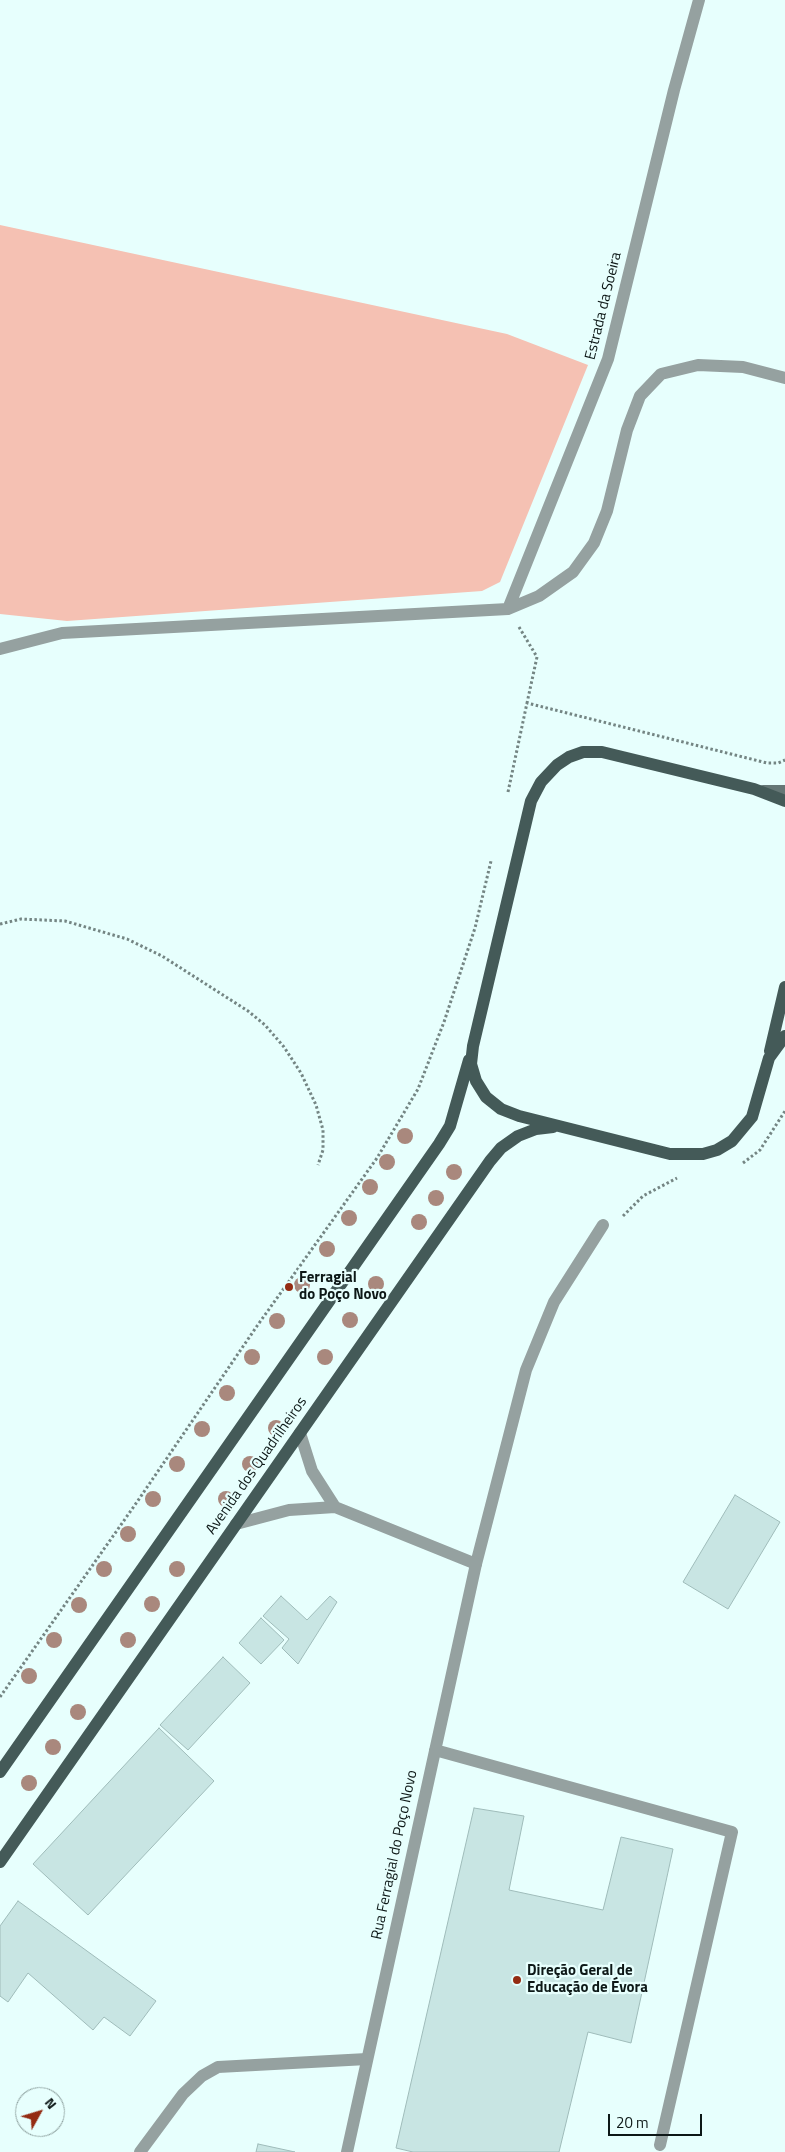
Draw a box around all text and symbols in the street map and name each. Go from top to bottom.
street label: Estrada da Soeira [582,250,626,362]
place label: Ferragial do Poço Novo [299,1269,387,1304]
marker: Ferragial do Poço Novo [283,1281,295,1293]
street label: Avenida dos Quadrilheiros [203,1394,311,1538]
street label: Rua Ferragial do Poço Novo [368,1769,422,1941]
place label: Direção Geral de Educação de Évora [527,1962,648,1997]
marker: Direção Geral de Educação de Évora [511,1974,523,1986]
north arrow [15,2087,65,2137]
text: N [40,2092,62,2113]
scale bar [610,2104,704,2136]
text: 20 m [616,2111,649,2134]

